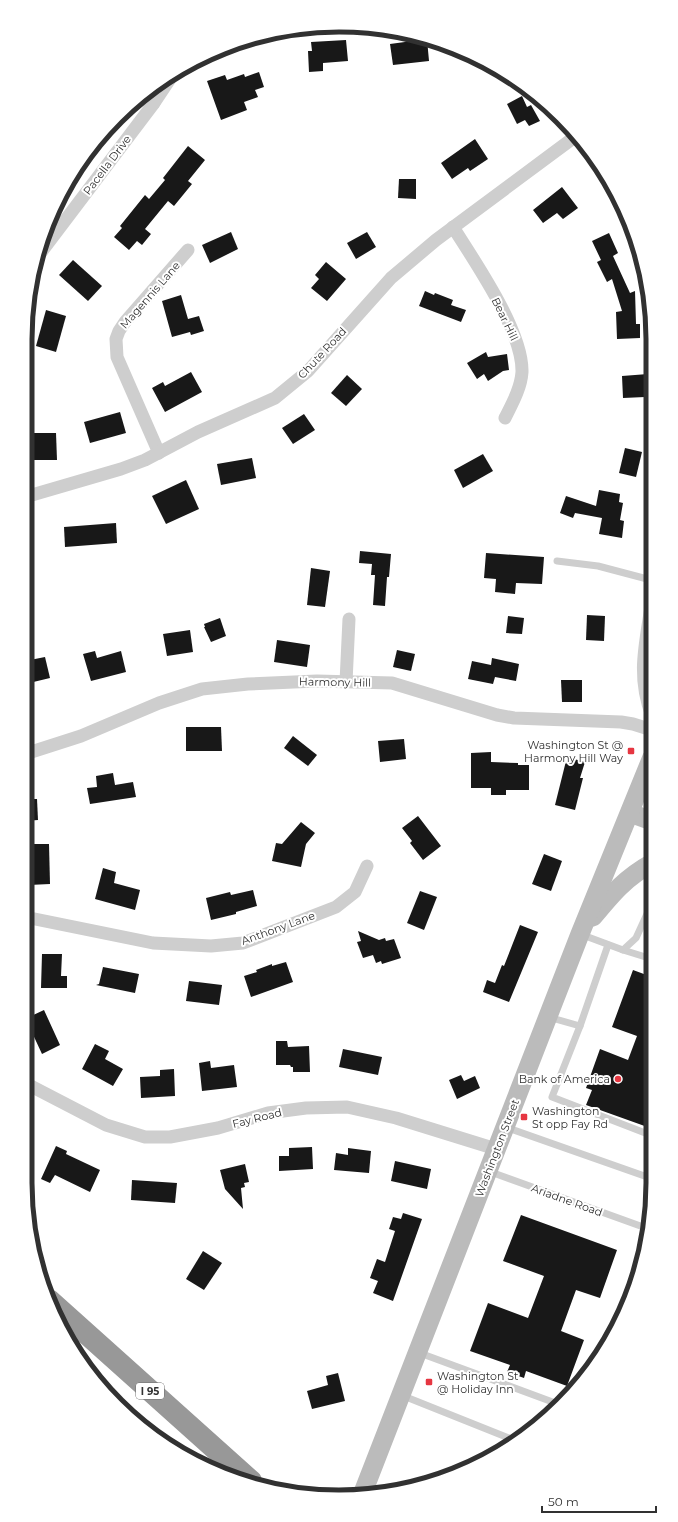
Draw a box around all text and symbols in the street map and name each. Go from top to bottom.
street label: Pacella Drive [80,132,134,198]
street label: Magennis Lane [117,258,183,331]
street label: Bear Hill [489,295,521,343]
street label: Chute Road [295,324,349,382]
street label: Harmony Hill [299,674,371,690]
place label: Washington St @ Harmony Hill Way [524,738,623,765]
marker: Washington St @ Harmony Hill Way [626,746,636,756]
street label: Anthony Lane [239,908,317,948]
place label: Bank of America [519,1072,610,1086]
marker: Bank of America [613,1074,623,1084]
street label: Washington Street [472,1097,522,1199]
place label: Washington St opp Fay Rd [532,1104,608,1131]
street label: Fay Road [231,1105,283,1131]
marker: Washington St opp Fay Rd [519,1112,529,1122]
street label: Ariadne Road [529,1181,605,1219]
place label: Washington St @ Holiday Inn [437,1369,519,1396]
marker: Washington St @ Holiday Inn [424,1377,434,1387]
road number: I 95 [136,1383,164,1399]
scale bar [542,1488,656,1514]
text: 50 m [548,1494,579,1509]

